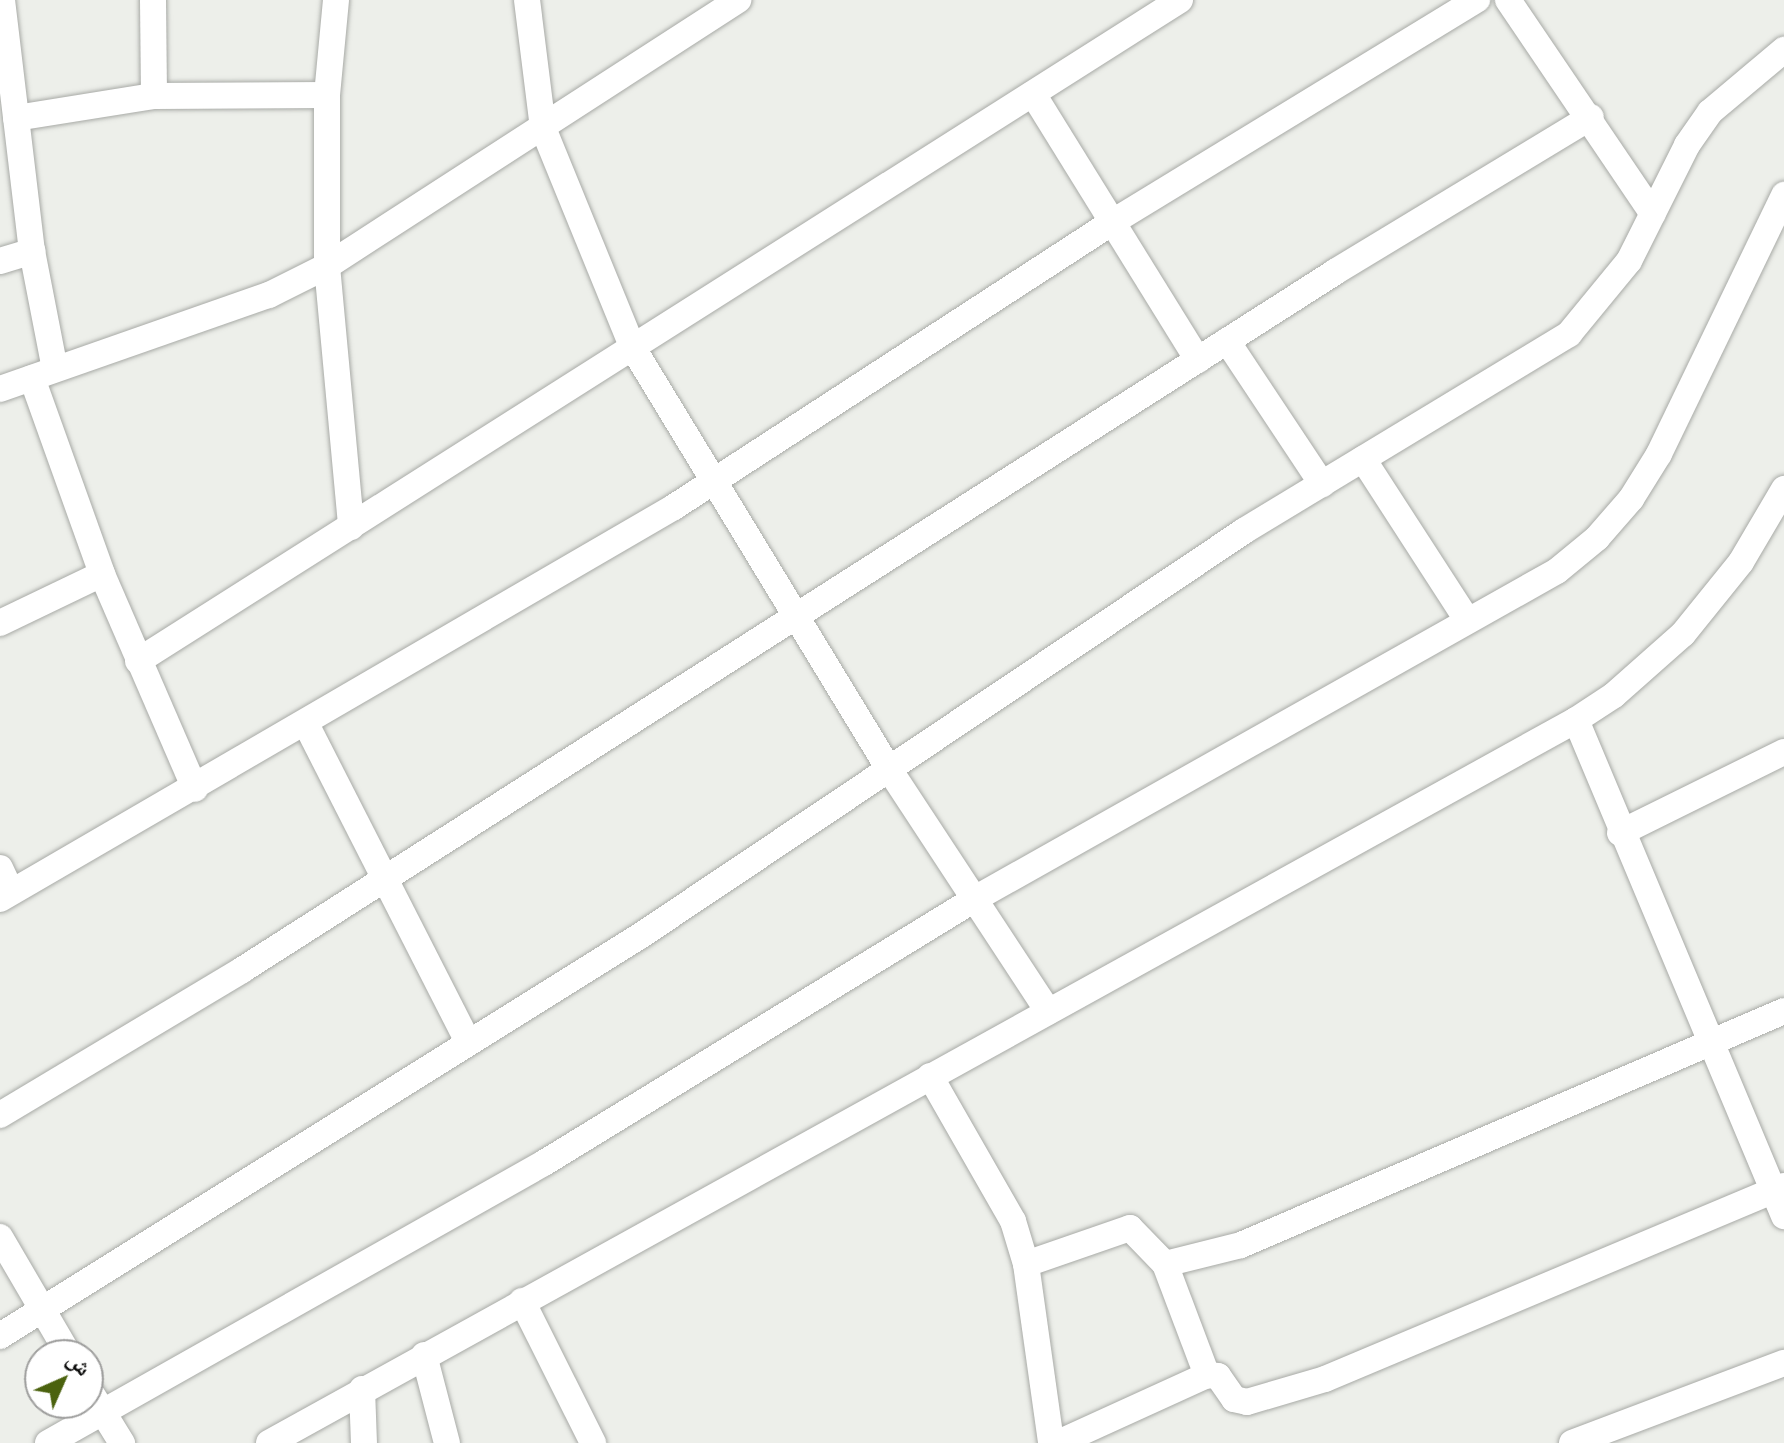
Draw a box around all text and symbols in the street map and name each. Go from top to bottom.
north arrow [24,1339,104,1419]
text: ش [61,1345,98,1382]

